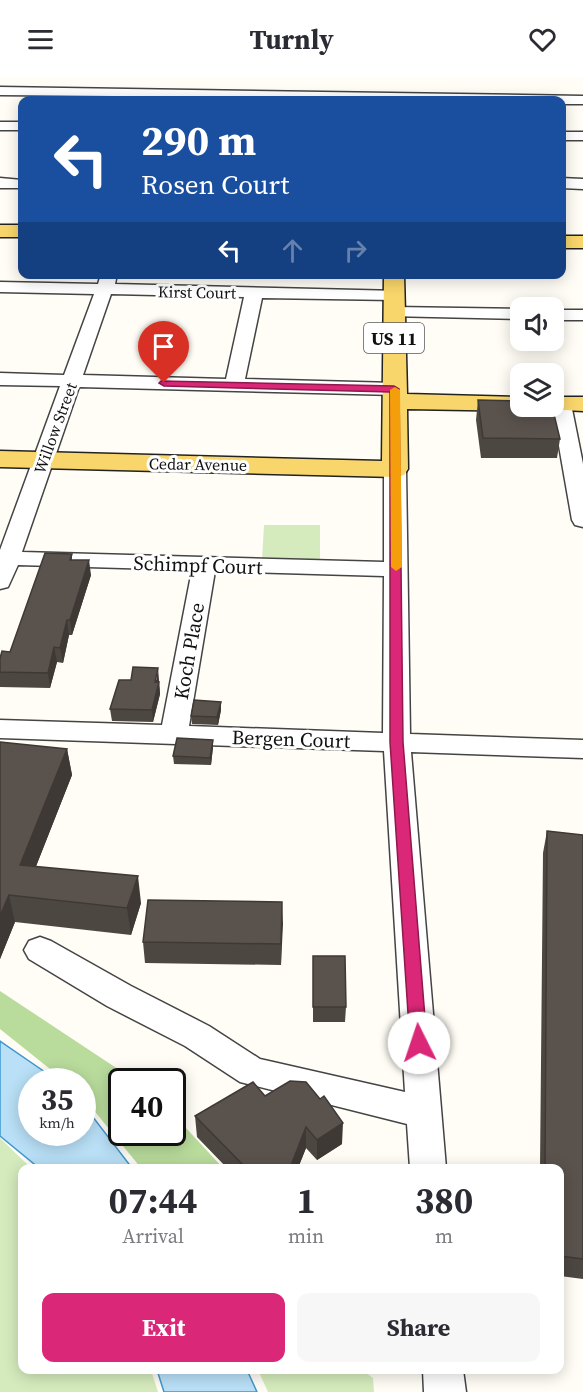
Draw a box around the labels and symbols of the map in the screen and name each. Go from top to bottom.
street label: Kirst Court [158,280,237,304]
pin [138,321,189,383]
road number: US 11 [364,323,424,353]
street label: Willow Street [28,379,82,477]
street label: Cedar Avenue [149,452,247,476]
street label: Schimpf Court [133,549,264,581]
street label: Koch Place [167,600,211,702]
street label: Bergen Court [231,723,351,755]
position arrow [387,1011,451,1075]
speed limit sign: 40 [108,1068,186,1146]

